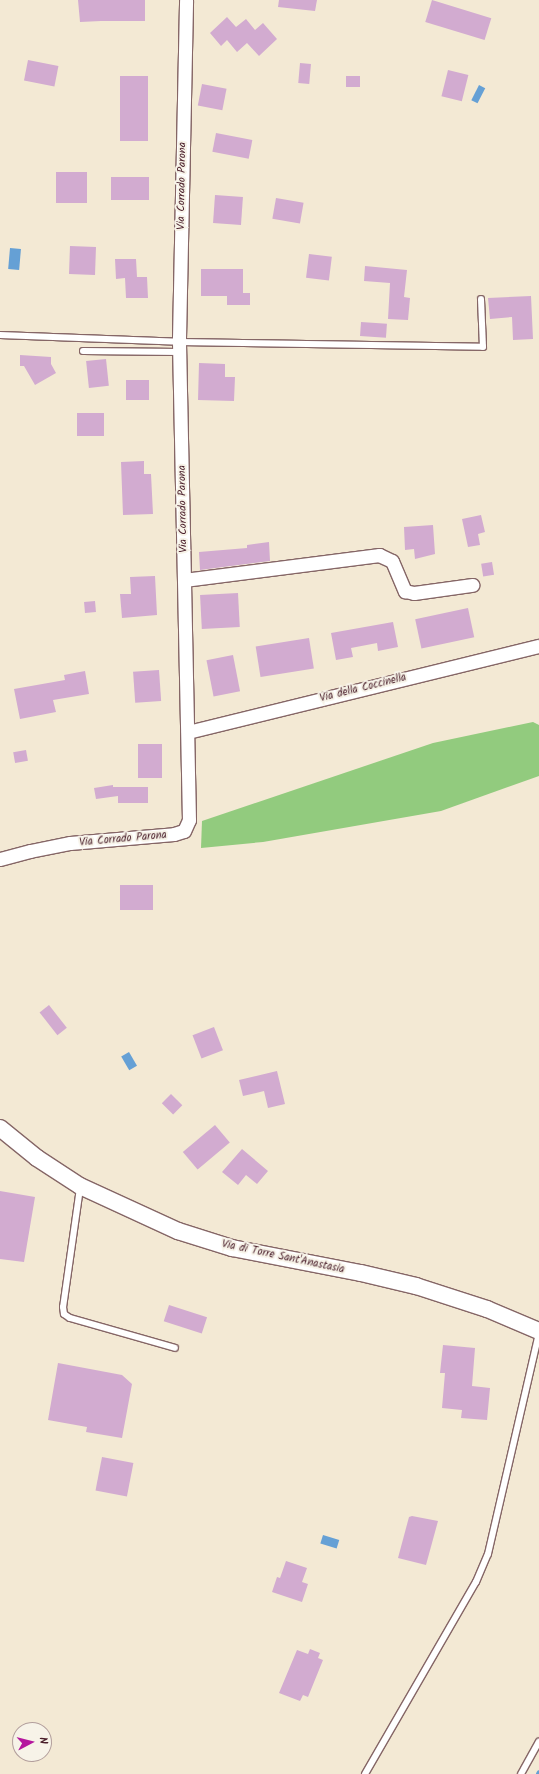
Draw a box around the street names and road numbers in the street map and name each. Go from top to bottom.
street label: Via Corrado Parona [175,142,189,230]
street label: Via Corrado Parona [176,465,190,553]
street label: Via della Coccinella [318,671,408,705]
street label: Via Corrado Parona [79,829,167,849]
street label: Via di Torre Sant'Anastasia [220,1238,346,1276]

